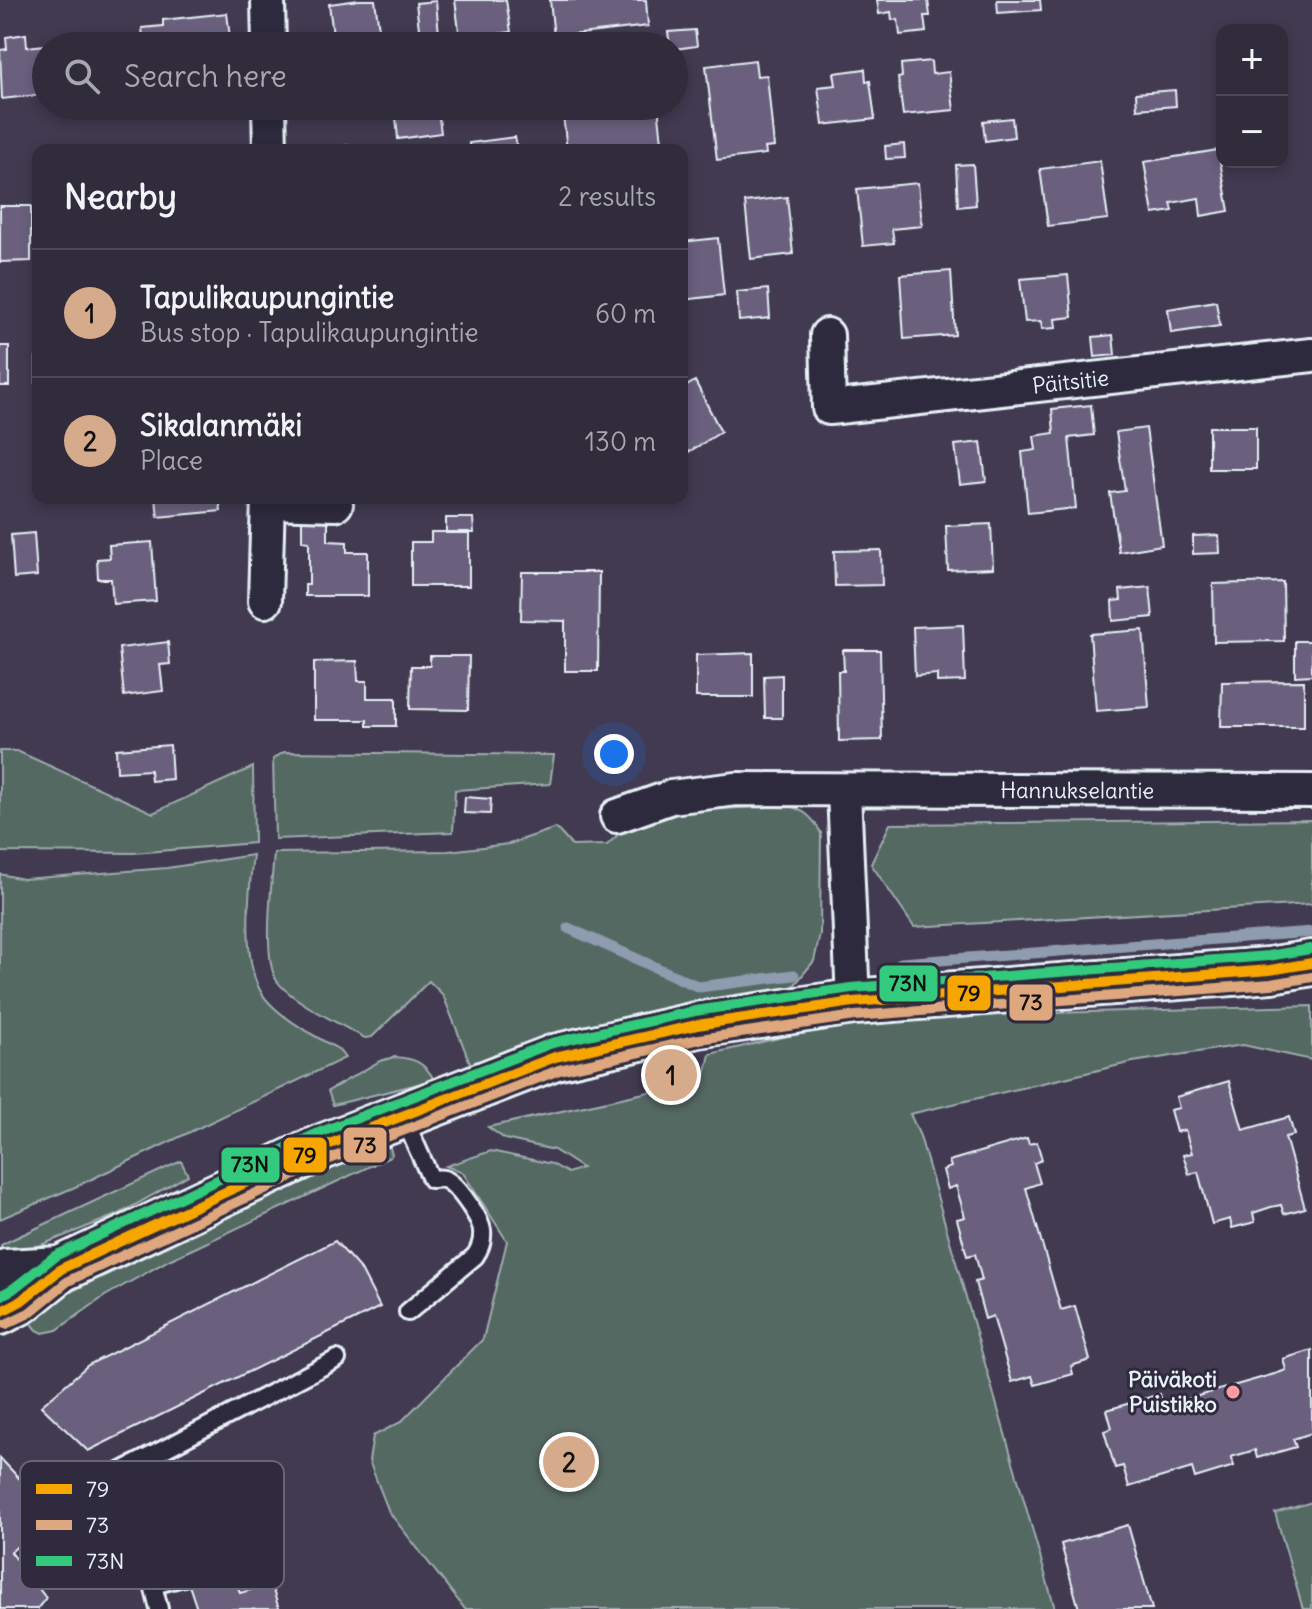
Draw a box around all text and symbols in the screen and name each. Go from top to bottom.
map controls [1216,24,1288,168]
button: + [1216,24,1288,96]
search box [32,32,688,120]
icon: search [60,54,104,98]
text: Search here [124,57,287,95]
button: − [1216,96,1288,168]
text: Nearby [64,175,177,218]
text: 2 results [558,180,656,213]
text: Tapulikaupungintie [140,278,394,316]
text: 1 [85,297,95,330]
text: 60 m [595,297,656,330]
text: Bus stop · Tapulikaupungintie [140,316,479,349]
street label: Päitsitie [1031,363,1110,400]
text: Sikalanmäki [140,406,302,444]
text: 2 [83,425,97,458]
text: 130 m [585,425,656,458]
text: Place [140,444,203,477]
your location [594,734,634,774]
street label: Hannukselantie [1000,776,1154,804]
line badge: 73N [878,964,939,1003]
text: 73N [889,969,927,997]
line badge: 79 [946,974,992,1012]
text: 79 [957,979,981,1007]
line badge: 73 [1008,983,1054,1022]
text: 73 [1019,988,1043,1016]
pin: 1 [645,1045,697,1105]
line badge: 73 [342,1126,388,1164]
text: 73 [353,1131,377,1159]
line badge: 79 [282,1136,328,1174]
text: 79 [293,1141,317,1169]
line badge: 73N [220,1146,281,1184]
text: 73N [231,1150,269,1178]
place label: Päiväkoti Puistikko [1128,1365,1217,1418]
marker: Päiväkoti Puistikko [1224,1383,1242,1401]
pin: 2 [543,1432,595,1492]
legend [20,1461,284,1589]
text: 79 [86,1475,109,1503]
text: 73 [86,1511,109,1539]
text: 73N [86,1547,124,1575]

